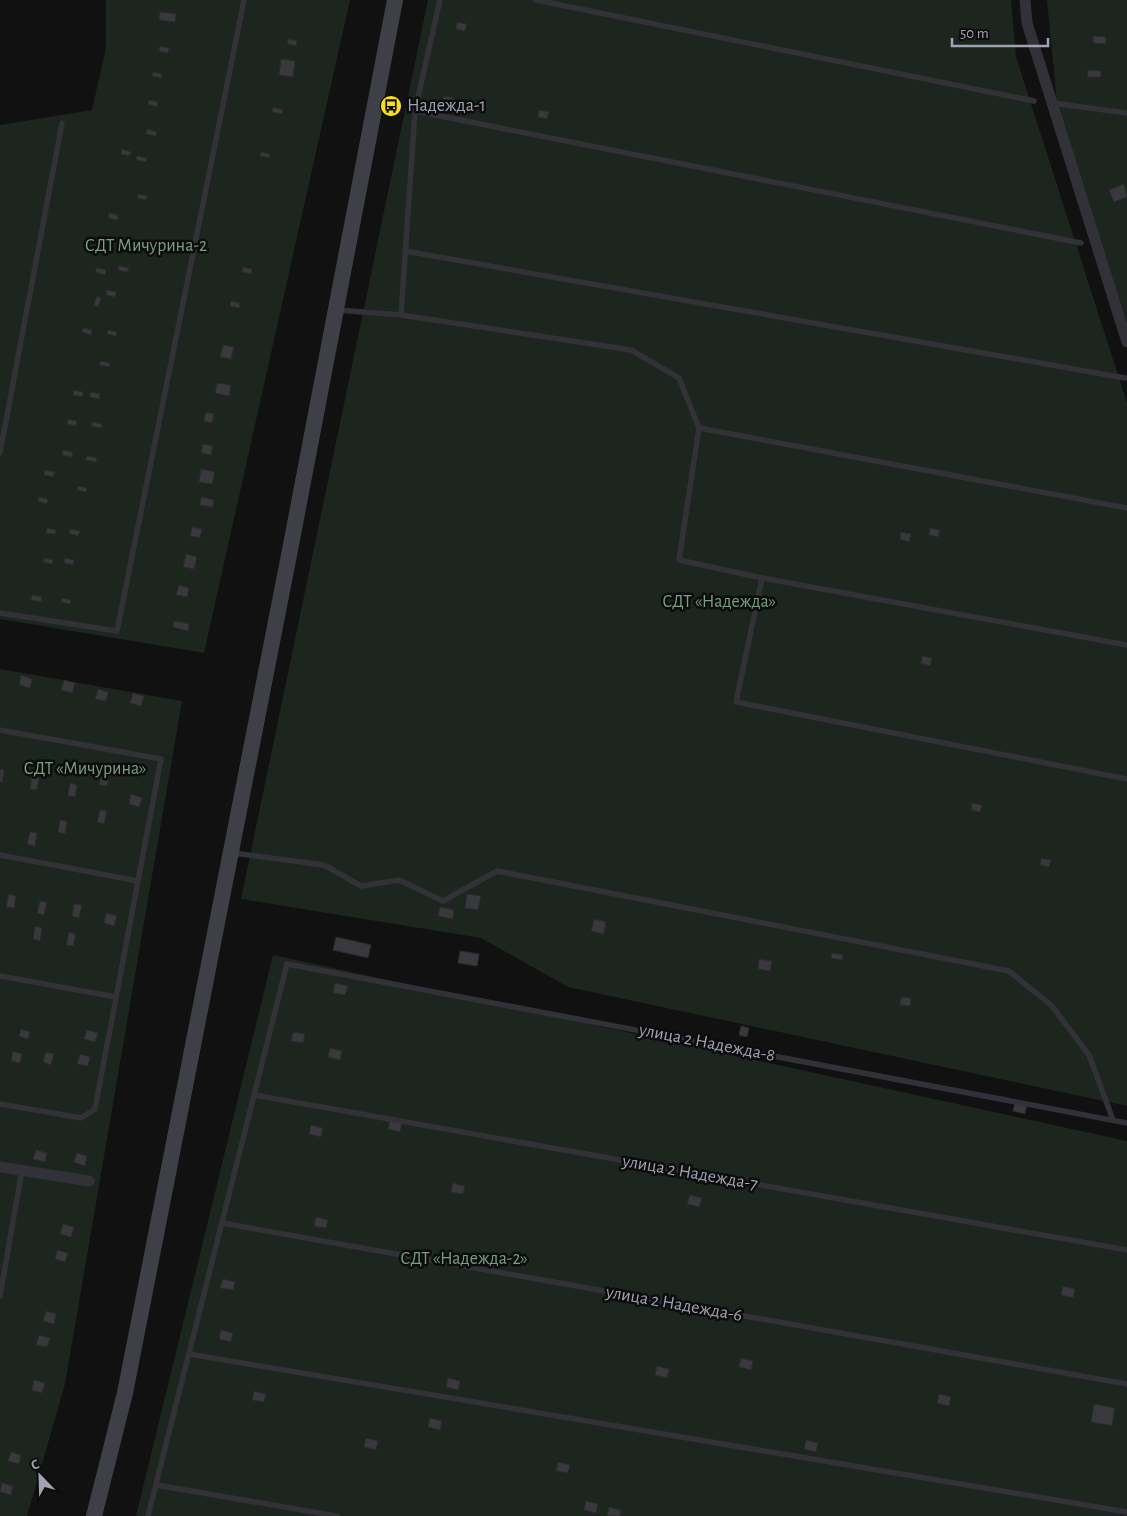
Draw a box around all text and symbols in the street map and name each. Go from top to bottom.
scale bar [952,15,1048,47]
text: 50 m [960,26,989,41]
bus stop icon: Надежда-1 [379,94,403,118]
place label: Надежда-1 [407,97,486,115]
park label: СДТ Мичурина-2 [85,237,207,255]
park label: СДТ «Надежда» [662,593,776,611]
park label: СДТ «Мичурина» [24,760,146,778]
street label: улица 2 Надежда-8 [637,1021,776,1065]
street label: улица 2 Надежда-7 [620,1152,759,1194]
park label: СДТ «Надежда-2» [400,1250,528,1268]
street label: улица 2 Надежда-6 [604,1283,743,1325]
north arrow [15,1451,65,1501]
text: С [29,1457,42,1473]

